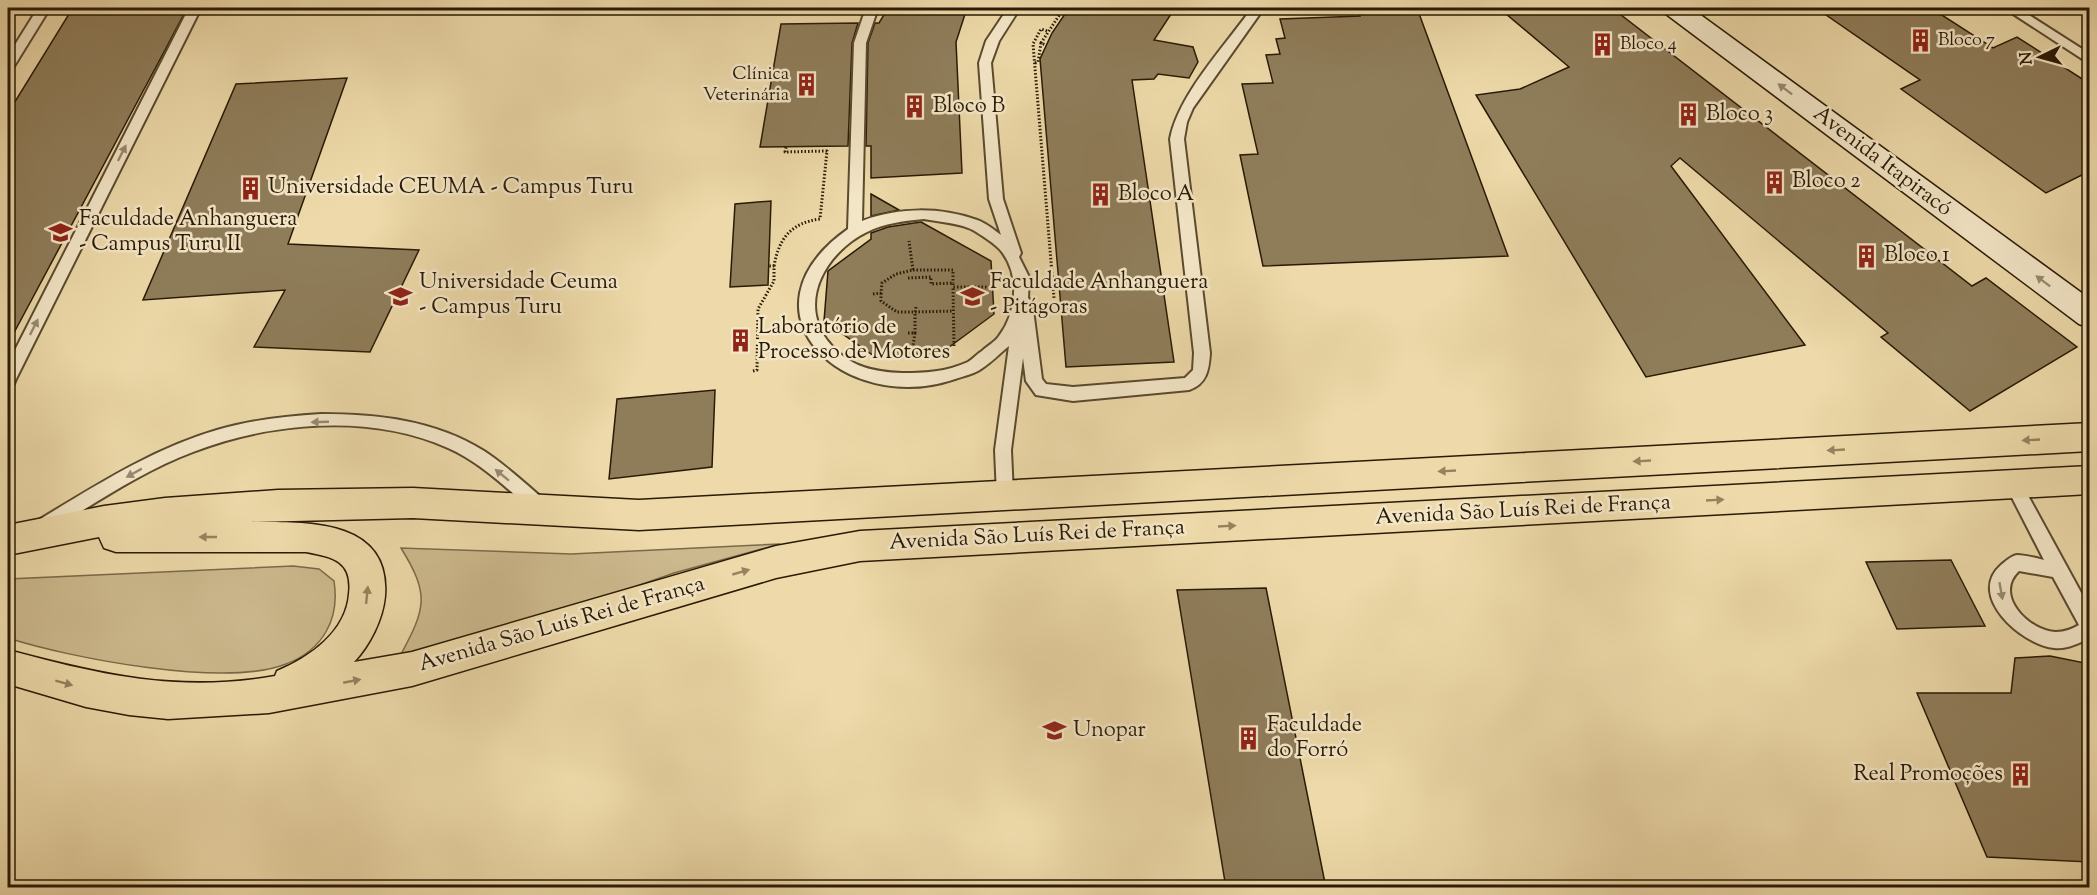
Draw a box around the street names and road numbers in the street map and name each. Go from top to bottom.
street label: Avenida Itapiracó [1806,99,1958,225]
street label: Avenida São Luís Rei de França [1374,487,1672,535]
street label: Avenida São Luís Rei de França [888,512,1186,560]
street label: Avenida São Luís Rei de França [415,569,709,681]

